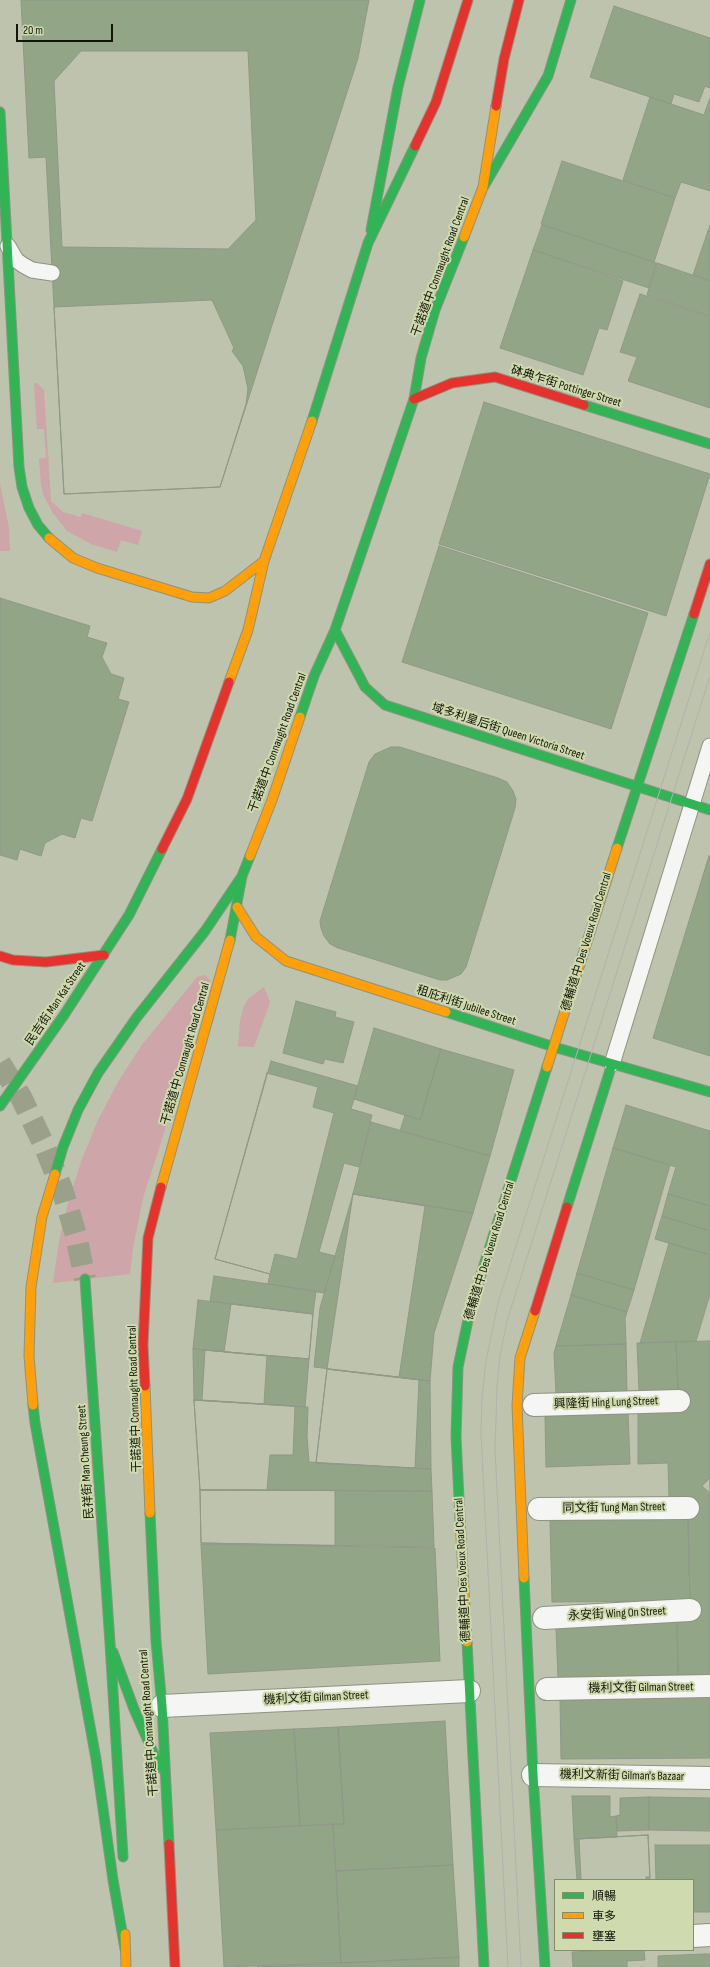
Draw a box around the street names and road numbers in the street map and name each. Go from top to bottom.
street label: 干諾道中 Connaught Road Central [409,195,473,339]
street label: 砵典乍街 Pottinger Street [509,363,623,411]
street label: 干諾道中 Connaught Road Central [246,671,310,815]
street label: 域多利皇后街 Queen Victoria Street [430,700,586,764]
street label: 德輔道中 Des Voeux Road Central [559,871,615,1013]
street label: 民吉街 Man Kat Street [23,960,89,1048]
street label: 干諾道中 Connaught Road Central [159,981,213,1127]
street label: 租庇利街 Jubilee Street [414,983,518,1029]
street label: 德輔道中 Des Voeux Road Central [462,1180,518,1322]
street label: 干諾道中 Connaught Road Central [125,1325,145,1473]
street label: 興隆街 Hing Lung Street [553,1394,659,1412]
street label: 民祥街 Man Cheung Street [75,1404,97,1520]
street label: 德輔道中 Des Voeux Road Central [452,1497,474,1643]
street label: 同文街 Tung Man Street [562,1500,666,1516]
street label: 永安街 Wing On Street [568,1604,666,1624]
street label: 干諾道中 Connaught Road Central [137,1649,161,1797]
street label: 機利文街 Gilman Street [588,1680,694,1696]
street label: 機利文街 Gilman Street [263,1688,369,1708]
street label: 機利文新街 Gilman's Bazaar [560,1768,684,1784]

